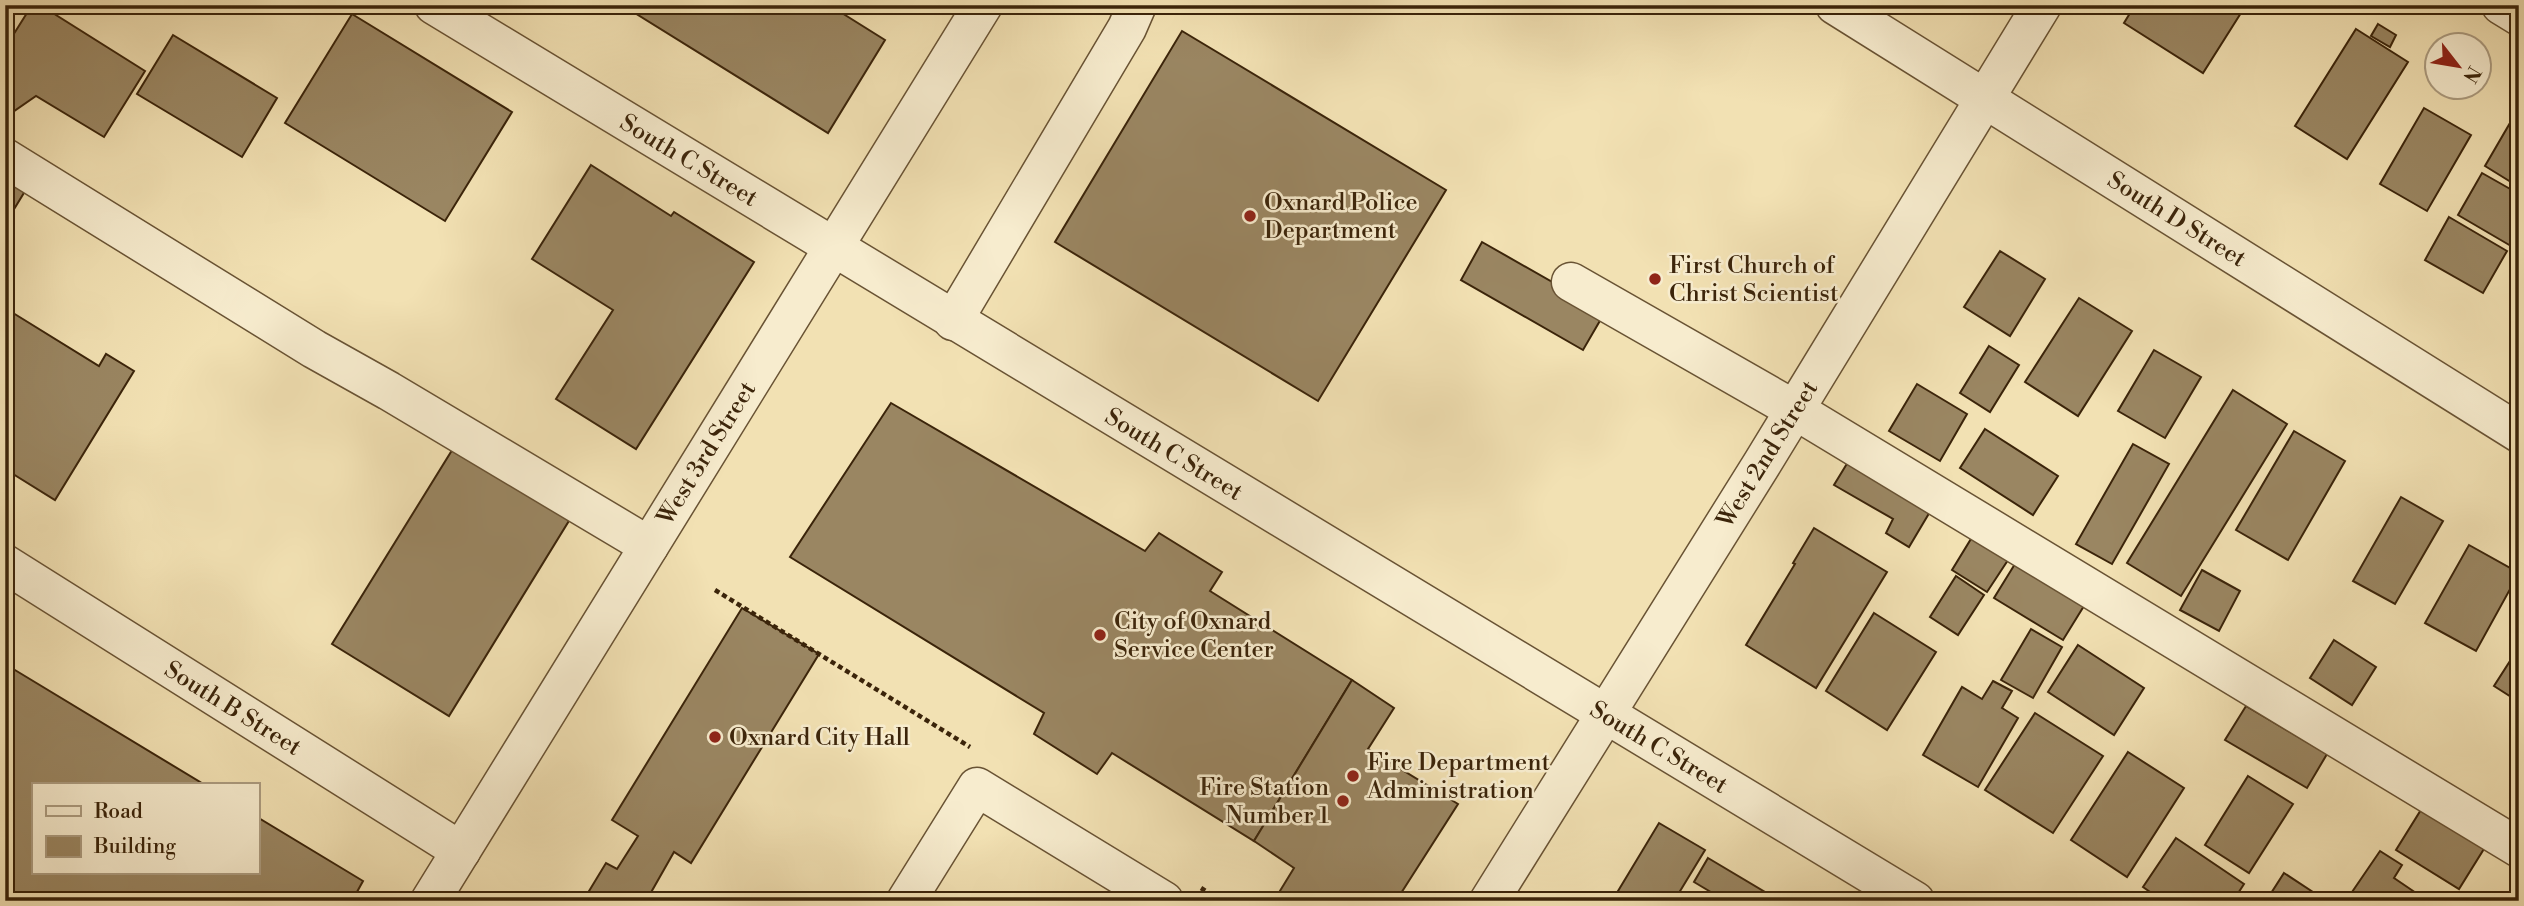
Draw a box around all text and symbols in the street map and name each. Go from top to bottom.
north arrow [2422,32,2492,102]
text: N [2458,62,2486,87]
street label: South C Street [614,108,763,214]
street label: South D Street [2102,165,2252,275]
place label: Oxnard Police Department [1264,188,1418,246]
marker: Oxnard Police Department [1242,208,1258,224]
place label: First Church of Christ Scientist [1669,251,1839,309]
marker: First Church of Christ Scientist [1647,271,1663,287]
street label: West 2nd Street [1710,375,1825,535]
street label: West 3rd Street [650,376,763,532]
street label: South C Street [1099,402,1248,508]
place label: City of Oxnard Service Center [1114,607,1274,665]
marker: City of Oxnard Service Center [1092,627,1108,643]
street label: South B Street [158,655,307,763]
street label: South C Street [1584,695,1733,801]
place label: Oxnard City Hall [729,723,910,753]
marker: Oxnard City Hall [707,729,723,745]
place label: Fire Department Administration [1366,748,1550,806]
marker: Fire Department Administration [1345,768,1361,784]
place label: Fire Station Number 1 [1199,773,1330,831]
legend [32,783,259,874]
marker: Fire Station Number 1 [1335,793,1351,809]
text: Road [94,799,143,825]
text: Building [93,834,176,860]

